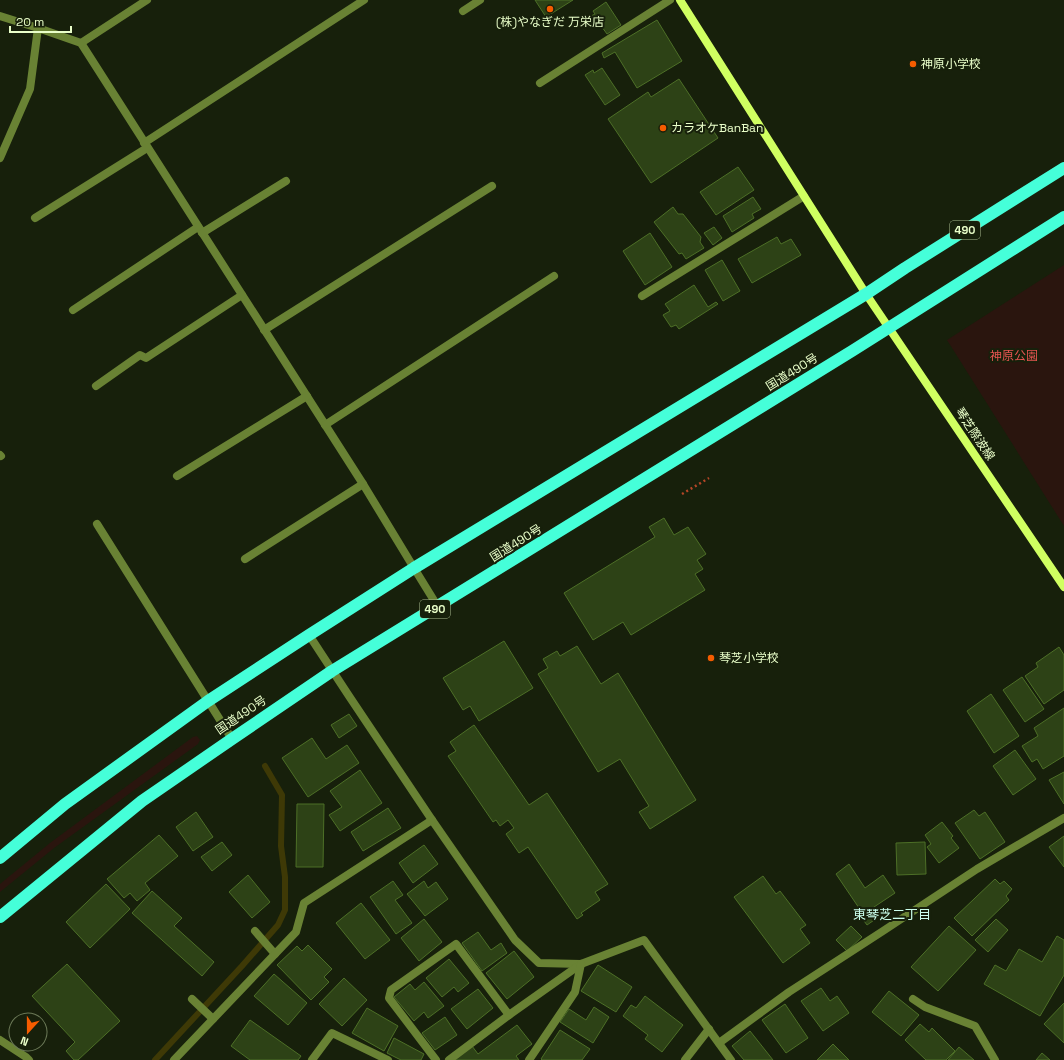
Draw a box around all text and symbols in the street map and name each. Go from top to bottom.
marker: (株)やなぎだ 万栄店 [545,4,555,14]
scale bar [10,8,71,34]
text: 20 m [16,14,44,30]
place label: (株)やなぎだ 万栄店 [496,14,604,30]
place label: 神原小学校 [921,56,981,72]
marker: 神原小学校 [908,59,918,69]
place label: カラオケBanBan [671,120,763,136]
marker: カラオケBanBan [658,123,668,133]
road number: 490 [950,221,980,239]
park label: 神原公園 [990,348,1038,364]
street label: 国道490号 [763,350,821,394]
street label: 琴芝際波線 [952,405,998,463]
street label: 国道490号 [487,521,545,565]
road number: 490 [420,600,450,618]
place label: 琴芝小学校 [719,650,779,666]
marker: 琴芝小学校 [706,653,716,663]
street label: 国道490号 [212,692,270,738]
district label: 東琴芝二丁目 [853,906,931,923]
north arrow [8,1012,48,1052]
text: N [18,1033,30,1049]

